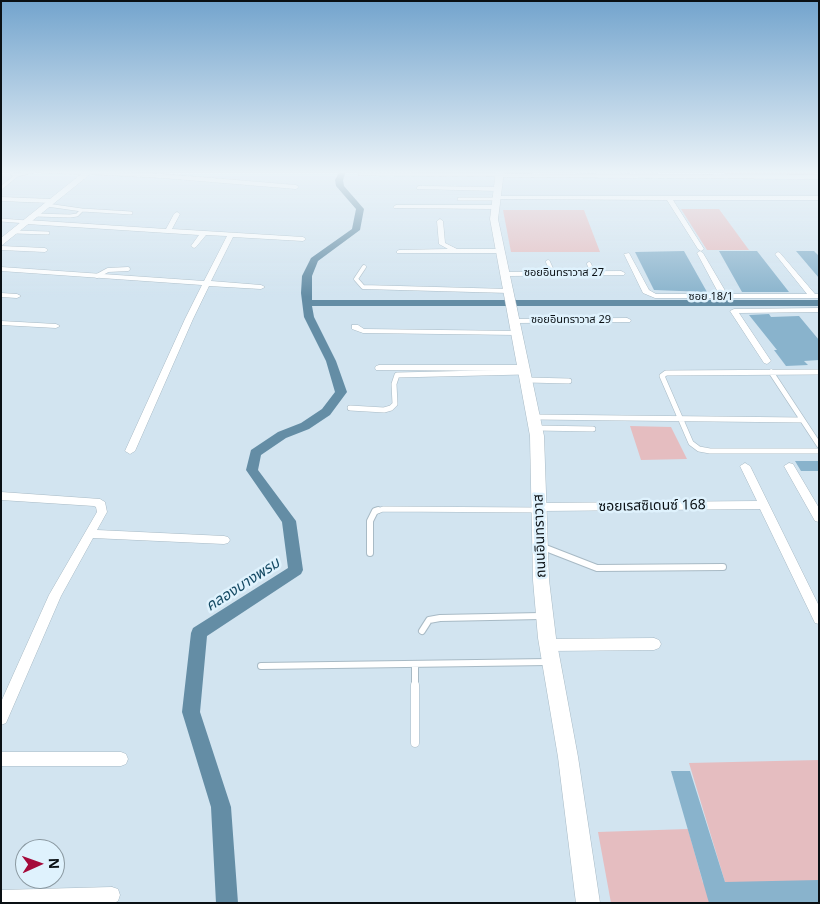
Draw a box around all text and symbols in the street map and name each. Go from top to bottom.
street label: ซอยอินทราวาส 27 [524,266,604,280]
street label: ซอย 18/1 [689,290,733,304]
street label: ซอยอินทราวาส 29 [531,313,611,327]
street label: ถนนอินทราวาส [530,494,550,578]
street label: ซอยเรสซิเดนซ์ 168 [598,497,706,515]
water label: คลองบางพรม [203,554,283,616]
north arrow [15,839,65,889]
text: N [45,857,64,870]

